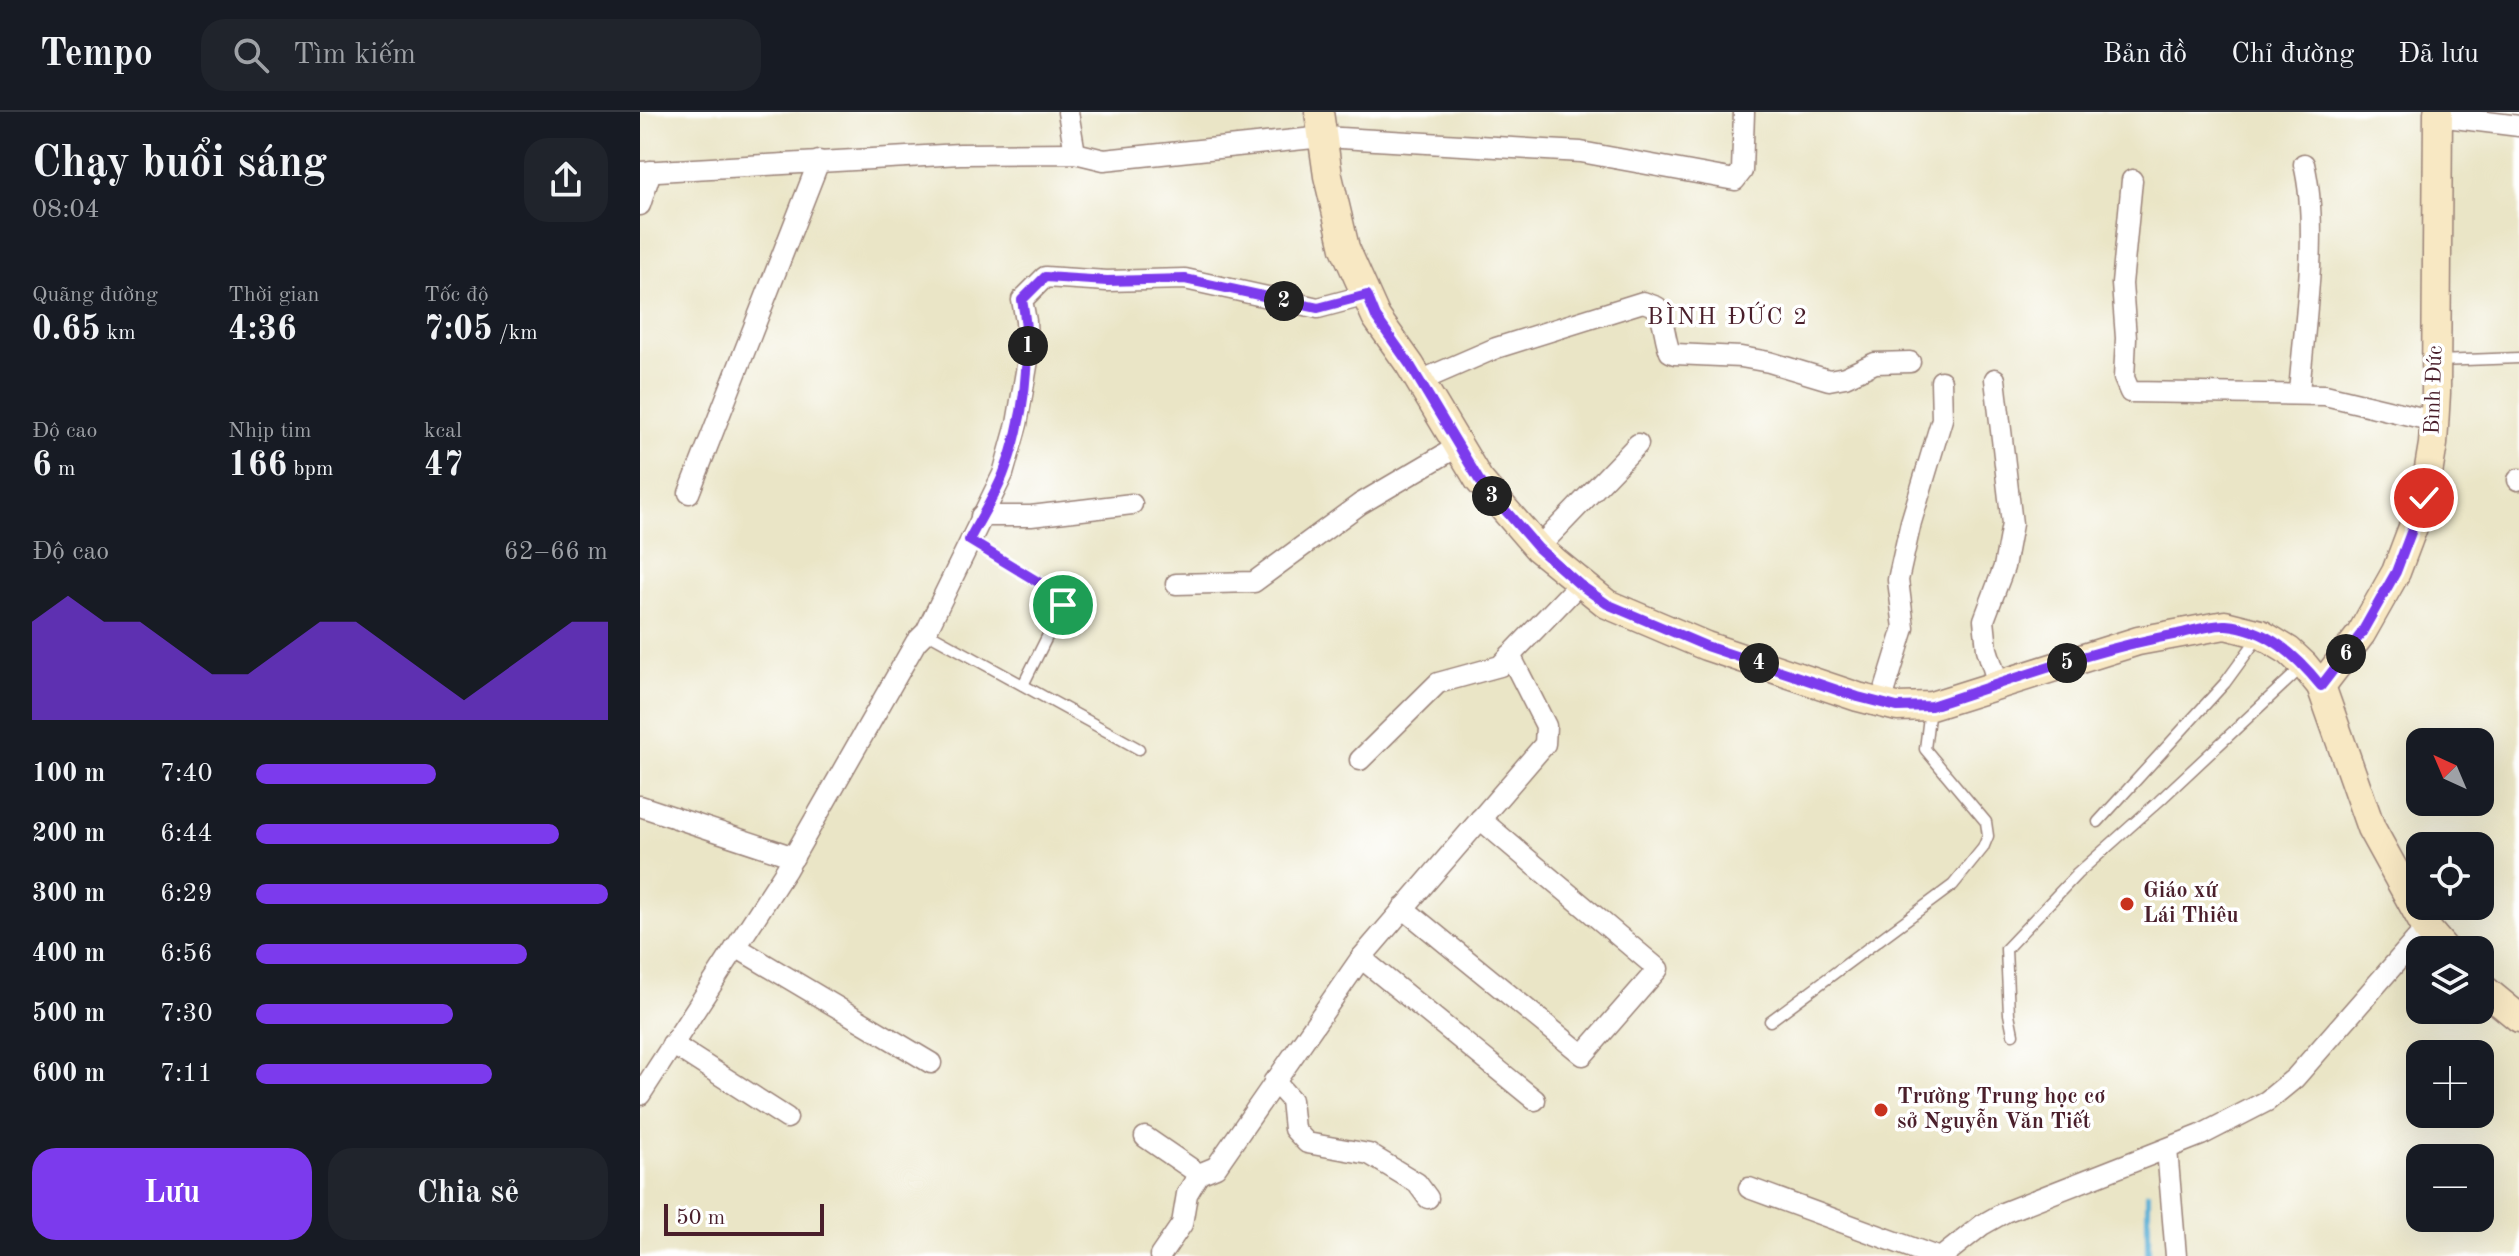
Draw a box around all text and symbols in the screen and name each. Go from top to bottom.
search box [201,19,761,91]
icon: search [229,33,273,77]
text: Tempo [40,36,153,74]
text: Tìm kiếm [293,40,416,70]
text: Bản đồ [2103,41,2187,69]
text: Chỉ đường [2231,41,2354,69]
text: Đã lưu [2398,41,2479,69]
button: share [524,138,608,222]
text: Chạy buổi sáng [32,142,327,186]
text: 08:04 [32,197,100,223]
pin: 2 [1264,281,1304,321]
text: Quãng đường [32,284,158,306]
text: Thời gian [228,284,319,306]
text: Tốc độ [424,284,489,306]
text: 2 [1278,290,1290,312]
district label: BÌNH ĐỨC 2 [1647,301,1809,330]
text: 0.65 [32,313,101,347]
text: 4:36 [228,313,297,347]
text: 7:05 [424,313,493,347]
text: km [101,322,136,344]
text: /km [493,322,538,344]
pin: 1 [1008,326,1048,366]
text: 1 [1022,335,1034,357]
street label: Bình Đức [2421,345,2447,435]
text: Độ cao [32,420,97,442]
text: Nhịp tim [228,420,312,442]
text: kcal [424,420,462,442]
text: 6 [32,449,52,483]
text: 166 [228,449,287,483]
text: 47 [424,449,463,483]
text: m [52,458,75,480]
text: bpm [287,458,333,480]
pin [2390,464,2458,532]
pin: 3 [1472,476,1512,516]
icon: check [2402,476,2446,520]
text: 3 [1486,485,1498,507]
text: Độ cao [32,539,109,565]
text: 62–66 m [504,539,608,565]
pin [1029,571,1097,639]
icon: arrive [1041,583,1085,627]
pin: 6 [2326,634,2366,674]
pin: 4 [1739,643,1779,683]
pin: 5 [2047,643,2087,683]
text: 6 [2340,643,2352,665]
text: 4 [1753,652,1765,674]
text: 5 [2061,652,2073,674]
north arrow [2406,728,2494,816]
map controls [2406,728,2494,1232]
text: 100 m [32,761,105,787]
text: 7:40 [160,761,213,787]
text: 200 m [32,821,105,847]
text: 6:44 [160,821,213,847]
button: locate [2406,832,2494,920]
place label: Giáo xứ Lái Thiêu [2143,880,2239,927]
text: 300 m [32,881,105,907]
text: 6:29 [160,881,213,907]
marker: Giáo xứ Lái Thiêu [2118,895,2136,913]
button: layers [2406,936,2494,1024]
text: 400 m [32,941,105,967]
text: 6:56 [160,941,213,967]
text: 500 m [32,1001,105,1027]
text: 7:30 [160,1001,213,1027]
button: + [2406,1040,2494,1128]
text: 600 m [32,1061,105,1087]
text: 7:11 [160,1061,213,1087]
place label: Trường Trung học cơ sở Nguyễn Văn Tiết [1897,1086,2105,1133]
marker: Trường Trung học cơ sở Nguyễn Văn Tiết [1872,1101,1890,1119]
button: − [2406,1144,2494,1232]
button: Lưu [32,1148,312,1240]
button: Chia sẻ [328,1148,608,1240]
scale bar [664,1200,824,1236]
text: 50 m [676,1207,725,1229]

